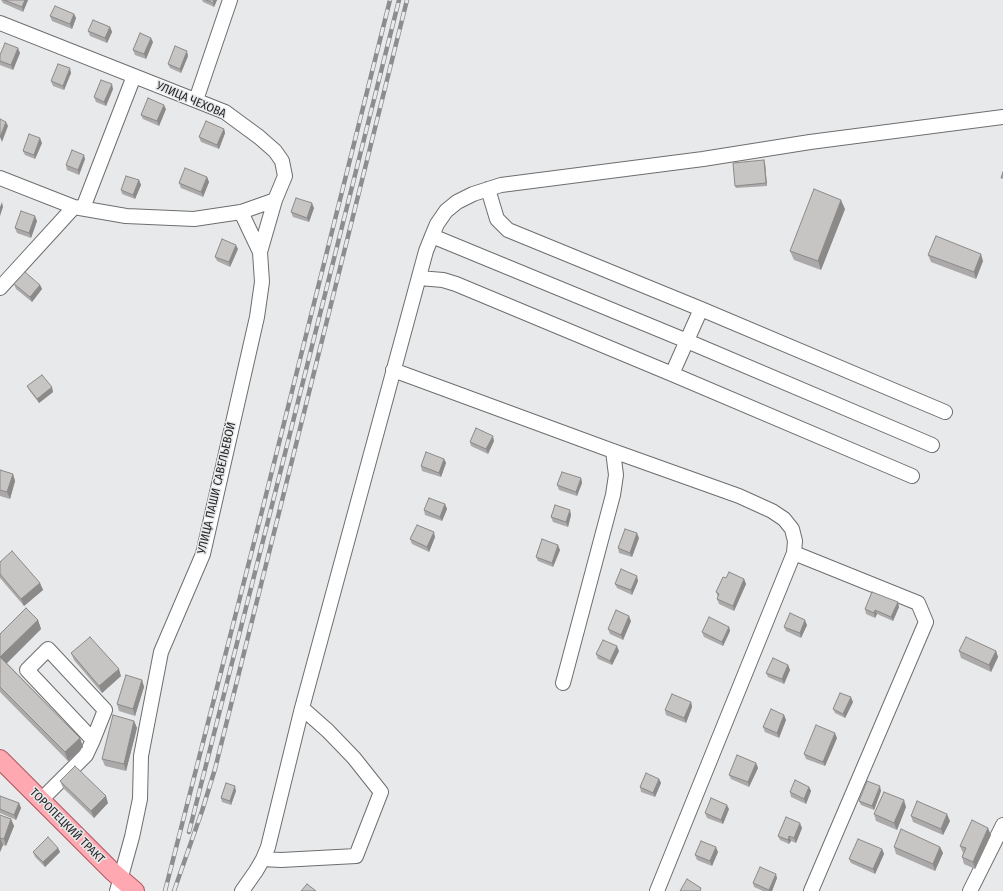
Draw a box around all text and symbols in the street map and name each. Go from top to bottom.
street label: УЛИЦА ЧЕХОВА [154,79,228,121]
street label: УЛИЦА ПАШИ САВЕЛЬЕВОЙ [195,421,239,555]
street label: ТОРОПЕЦКИЙ ТРАКТ [27,786,107,866]

